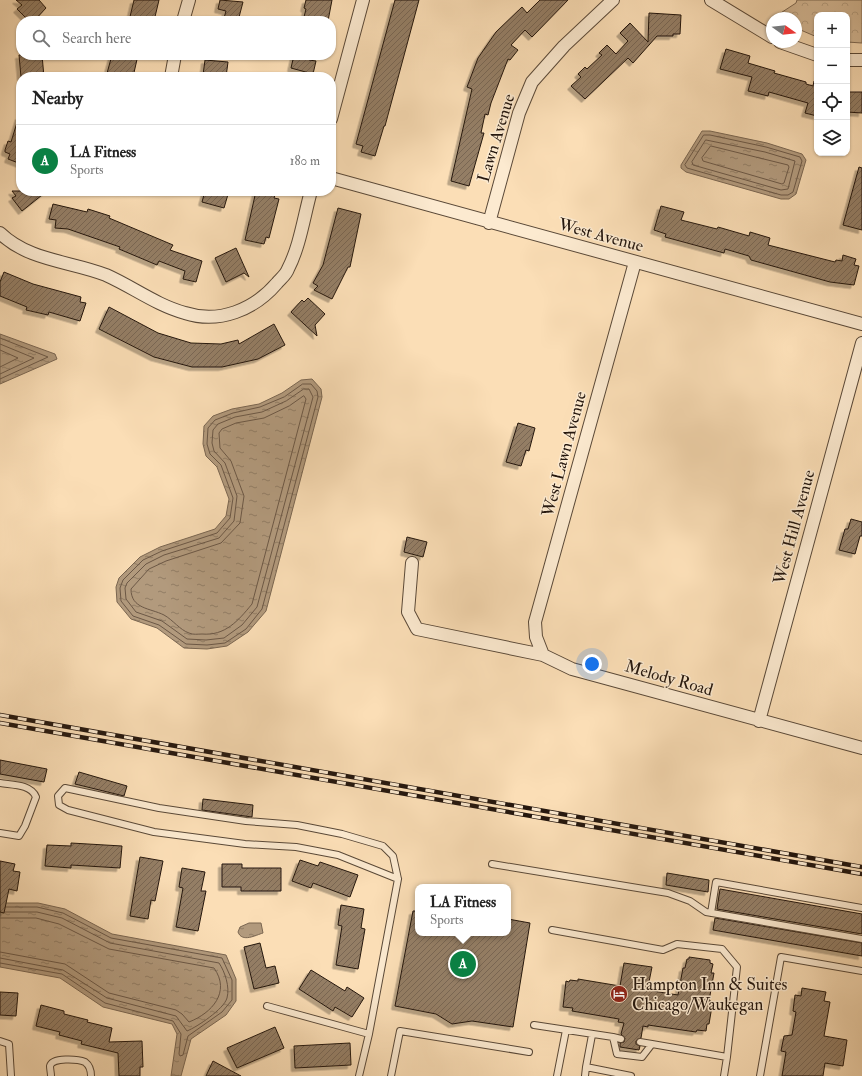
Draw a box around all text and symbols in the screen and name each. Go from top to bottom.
north arrow [766,12,802,48]
map controls [814,12,850,156]
button: + [814,12,850,48]
search box [16,16,336,60]
icon: search [30,27,52,49]
text: Search here [62,29,131,48]
button: − [814,48,850,84]
button: locate [814,84,850,120]
text: Nearby [32,88,83,109]
street label: Lawn Avenue [473,91,519,185]
button: layers [814,120,850,156]
text: LA Fitness [70,143,136,162]
text: A [41,153,49,169]
text: 180 m [290,153,320,169]
text: Sports [70,162,104,178]
street label: West Avenue [555,213,646,256]
street label: West Lawn Avenue [537,389,591,520]
street label: West Hill Avenue [768,467,819,588]
your location [582,654,602,674]
street label: Melody Road [622,655,716,702]
popup [415,884,511,936]
text: LA Fitness [430,893,496,912]
text: Sports [430,912,463,928]
pin: A [450,949,476,979]
place label: Hampton Inn & Suites Chicago/Waukegan [632,974,788,1015]
hotel icon: Hampton Inn & Suites Chicago/Waukegan [609,984,629,1004]

